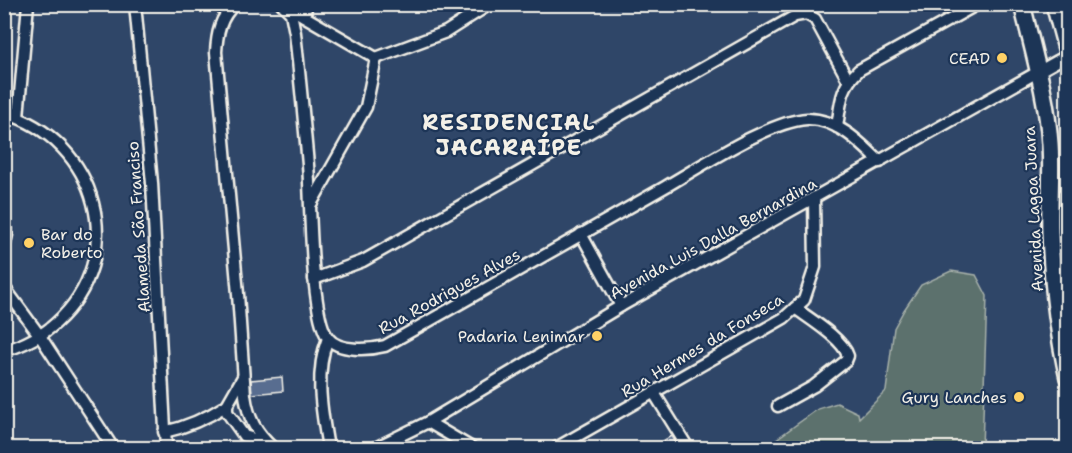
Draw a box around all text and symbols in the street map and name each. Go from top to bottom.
place label: CEAD [949,48,990,69]
marker: CEAD [995,51,1009,65]
district label: RESIDENCIAL JACARAÍPE [422,108,596,162]
street label: Avenida Lagoa Juara [1019,126,1048,292]
street label: Alameda São Franciso [122,141,155,313]
street label: Avenida Luis Dalla Bernardina [606,173,820,304]
place label: Bar do Roberto [41,224,103,263]
marker: Bar do Roberto [22,236,36,250]
street label: Rua Rodrigues Alves [375,244,524,339]
street label: Rua Hermes da Fonseca [617,289,787,402]
place label: Padaria Lenimar [458,326,585,347]
marker: Padaria Lenimar [590,329,604,343]
place label: Gury Lanches [901,387,1007,408]
marker: Gury Lanches [1012,390,1026,404]

